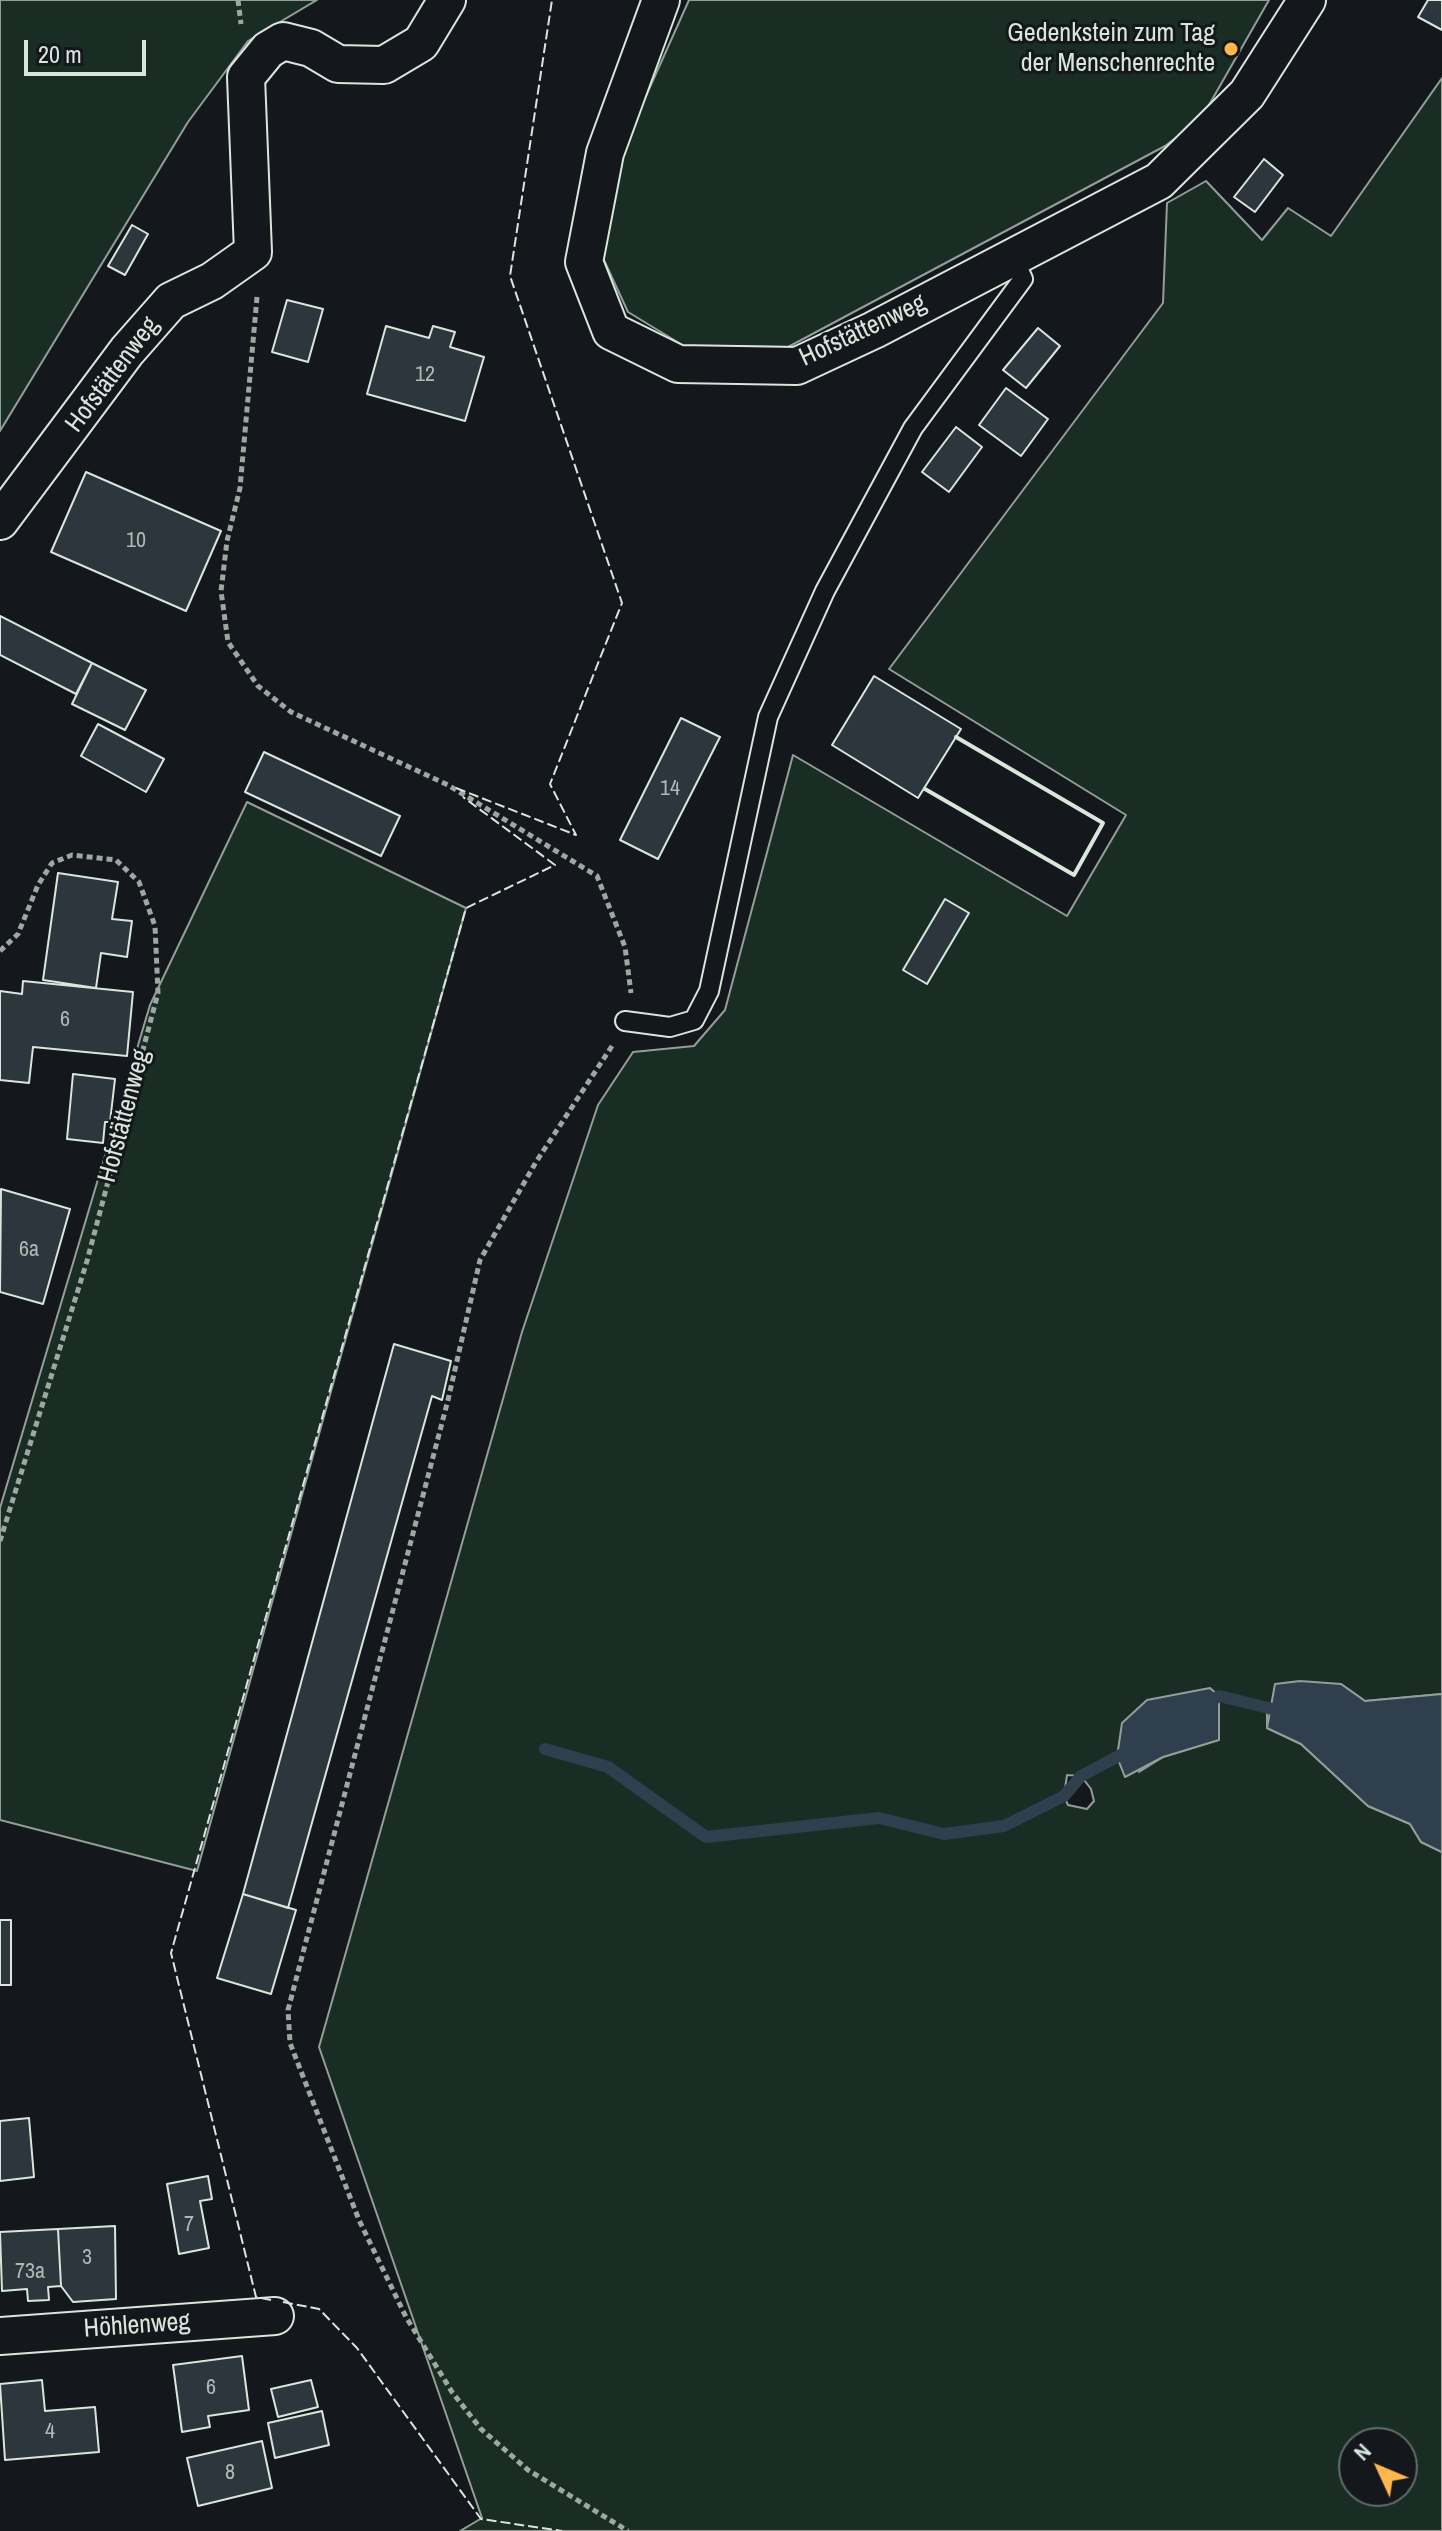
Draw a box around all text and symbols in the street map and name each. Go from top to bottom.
place label: Gedenkstein zum Tag der Menschenrechte [1007,18,1215,80]
scale bar [28,24,150,74]
text: 20 m [38,38,82,70]
marker: Gedenkstein zum Tag der Menschenrechte [1222,40,1240,58]
street label: Hofstättenweg [795,288,931,374]
street label: Hofstättenweg [60,311,166,439]
house number: 12 [415,362,435,388]
house number: 10 [126,528,146,554]
house number: 14 [660,776,680,802]
house number: 6 [60,1007,70,1033]
street label: Hofstättenweg [92,1046,158,1186]
house number: 6a [19,1237,39,1263]
house number: 7 [184,2212,194,2238]
house number: 3 [82,2245,92,2271]
house number: 73a [15,2259,45,2285]
street label: Höhlenweg [83,2307,191,2345]
house number: 6 [206,2375,216,2401]
house number: 4 [45,2419,55,2445]
north arrow [1338,2427,1418,2507]
text: N [1347,2437,1377,2467]
house number: 8 [225,2460,235,2486]

